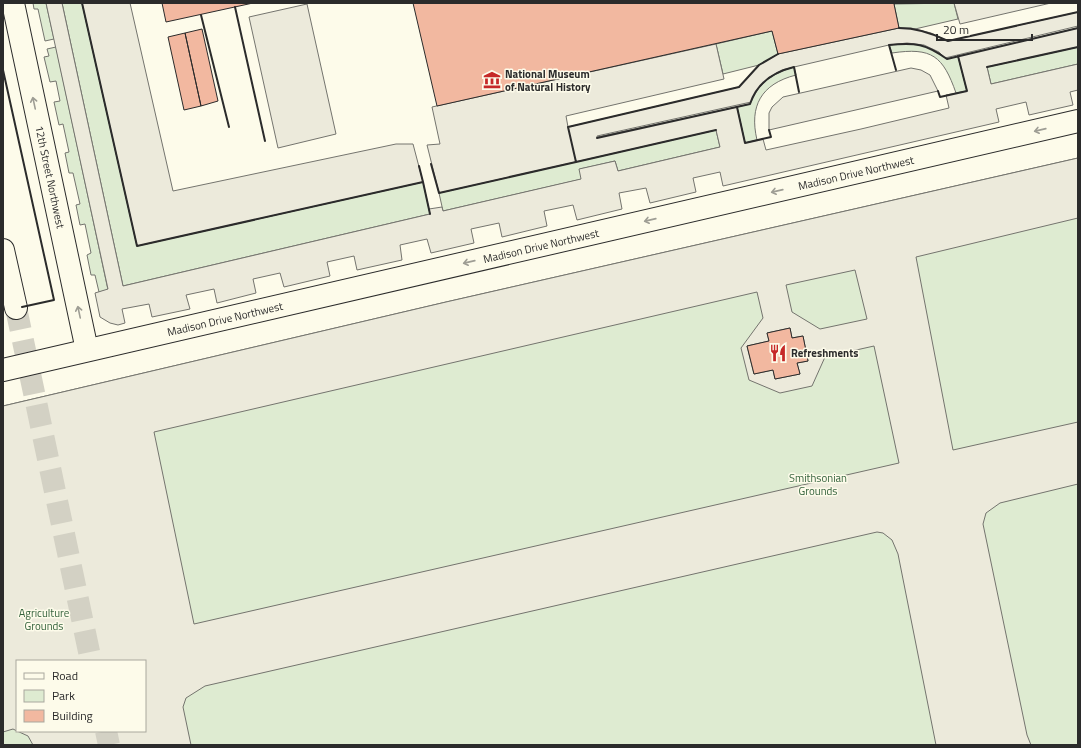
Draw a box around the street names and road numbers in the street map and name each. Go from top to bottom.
street label: 12th Street Northwest [31,124,69,230]
street label: Madison Drive Northwest [797,152,916,194]
street label: Madison Drive Northwest [482,225,601,267]
street label: Madison Drive Northwest [166,298,285,340]

